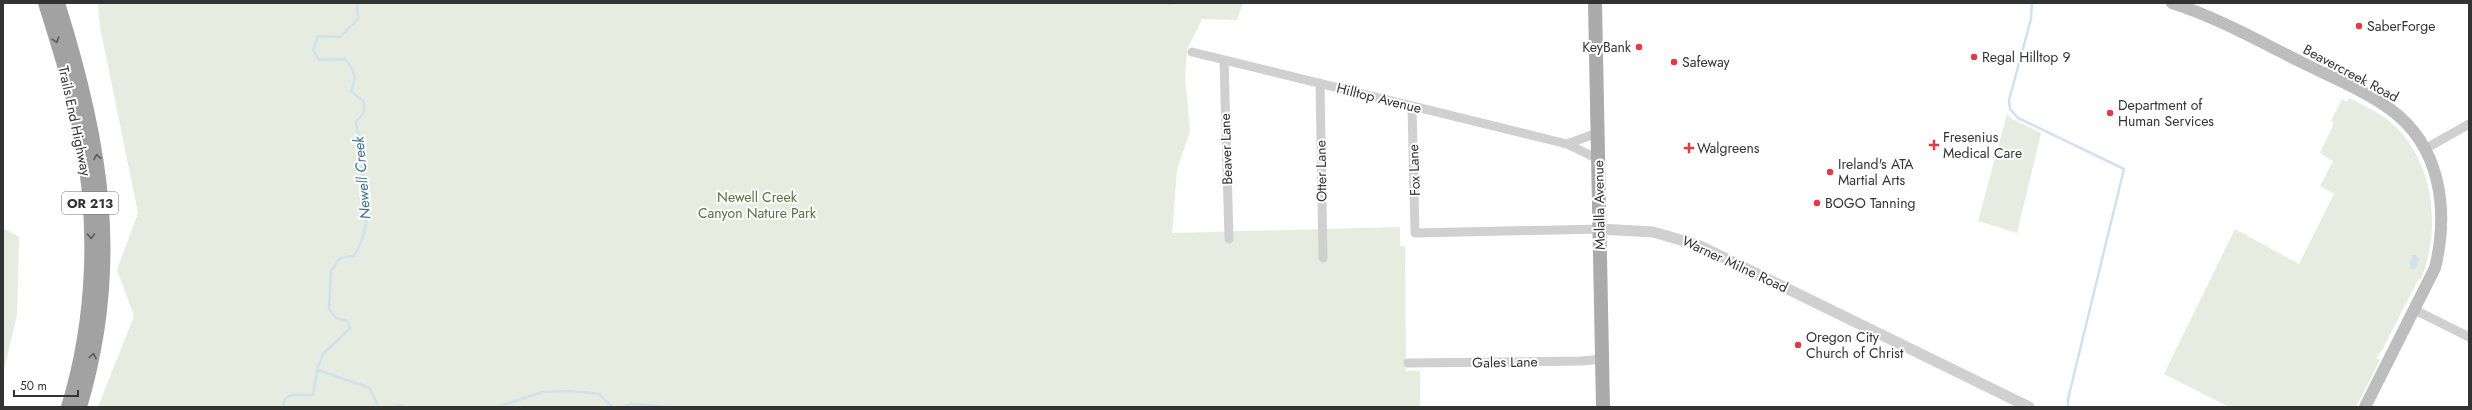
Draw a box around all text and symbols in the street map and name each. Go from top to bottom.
place label: SaberForge [2367,16,2435,36]
marker: SaberForge [2354,21,2364,31]
one-way arrow [51,37,60,44]
place label: KeyBank [1582,37,1632,57]
street label: Beavercreek Road [2300,39,2402,107]
marker: KeyBank [1634,42,1644,52]
place label: Regal Hilltop 9 [1982,47,2071,67]
place label: Safeway [1682,52,1731,72]
marker: Regal Hilltop 9 [1969,52,1979,62]
marker: Safeway [1669,57,1679,67]
street label: Trails End Highway [54,64,97,179]
street label: Hilltop Avenue [1334,78,1424,118]
place label: Department of Human Services [2118,95,2214,131]
marker: Department of Human Services [2105,108,2115,118]
street label: Beaver Lane [1215,113,1237,185]
place label: Fresenius Medical Care [1943,127,2022,163]
water label: Newell Creek [347,135,377,220]
place label: Walgreens [1697,138,1760,158]
marker: Fresenius Medical Care [1928,139,1940,151]
street label: Otter Lane [1310,140,1332,202]
marker: Walgreens [1684,143,1694,153]
street label: Fox Lane [1403,144,1425,196]
one-way arrow [93,154,102,160]
place label: Ireland's ATA Martial Arts [1838,154,1914,190]
street label: Molalla Avenue [1588,160,1610,250]
marker: Ireland's ATA Martial Arts [1825,167,1835,177]
park label: Newell Creek Canyon Nature Park [698,187,817,223]
road number: OR 213 [62,192,118,214]
place label: BOGO Tanning [1825,193,1916,213]
marker: BOGO Tanning [1812,198,1822,208]
street label: Warner Milne Road [1679,231,1791,297]
one-way arrow [87,233,95,239]
place label: Oregon City Church of Christ [1806,327,1904,363]
marker: Oregon City Church of Christ [1793,340,1803,350]
street label: Gales Lane [1472,351,1538,373]
one-way arrow [88,352,97,359]
scale bar [14,372,78,398]
text: 50 m [20,377,47,395]

